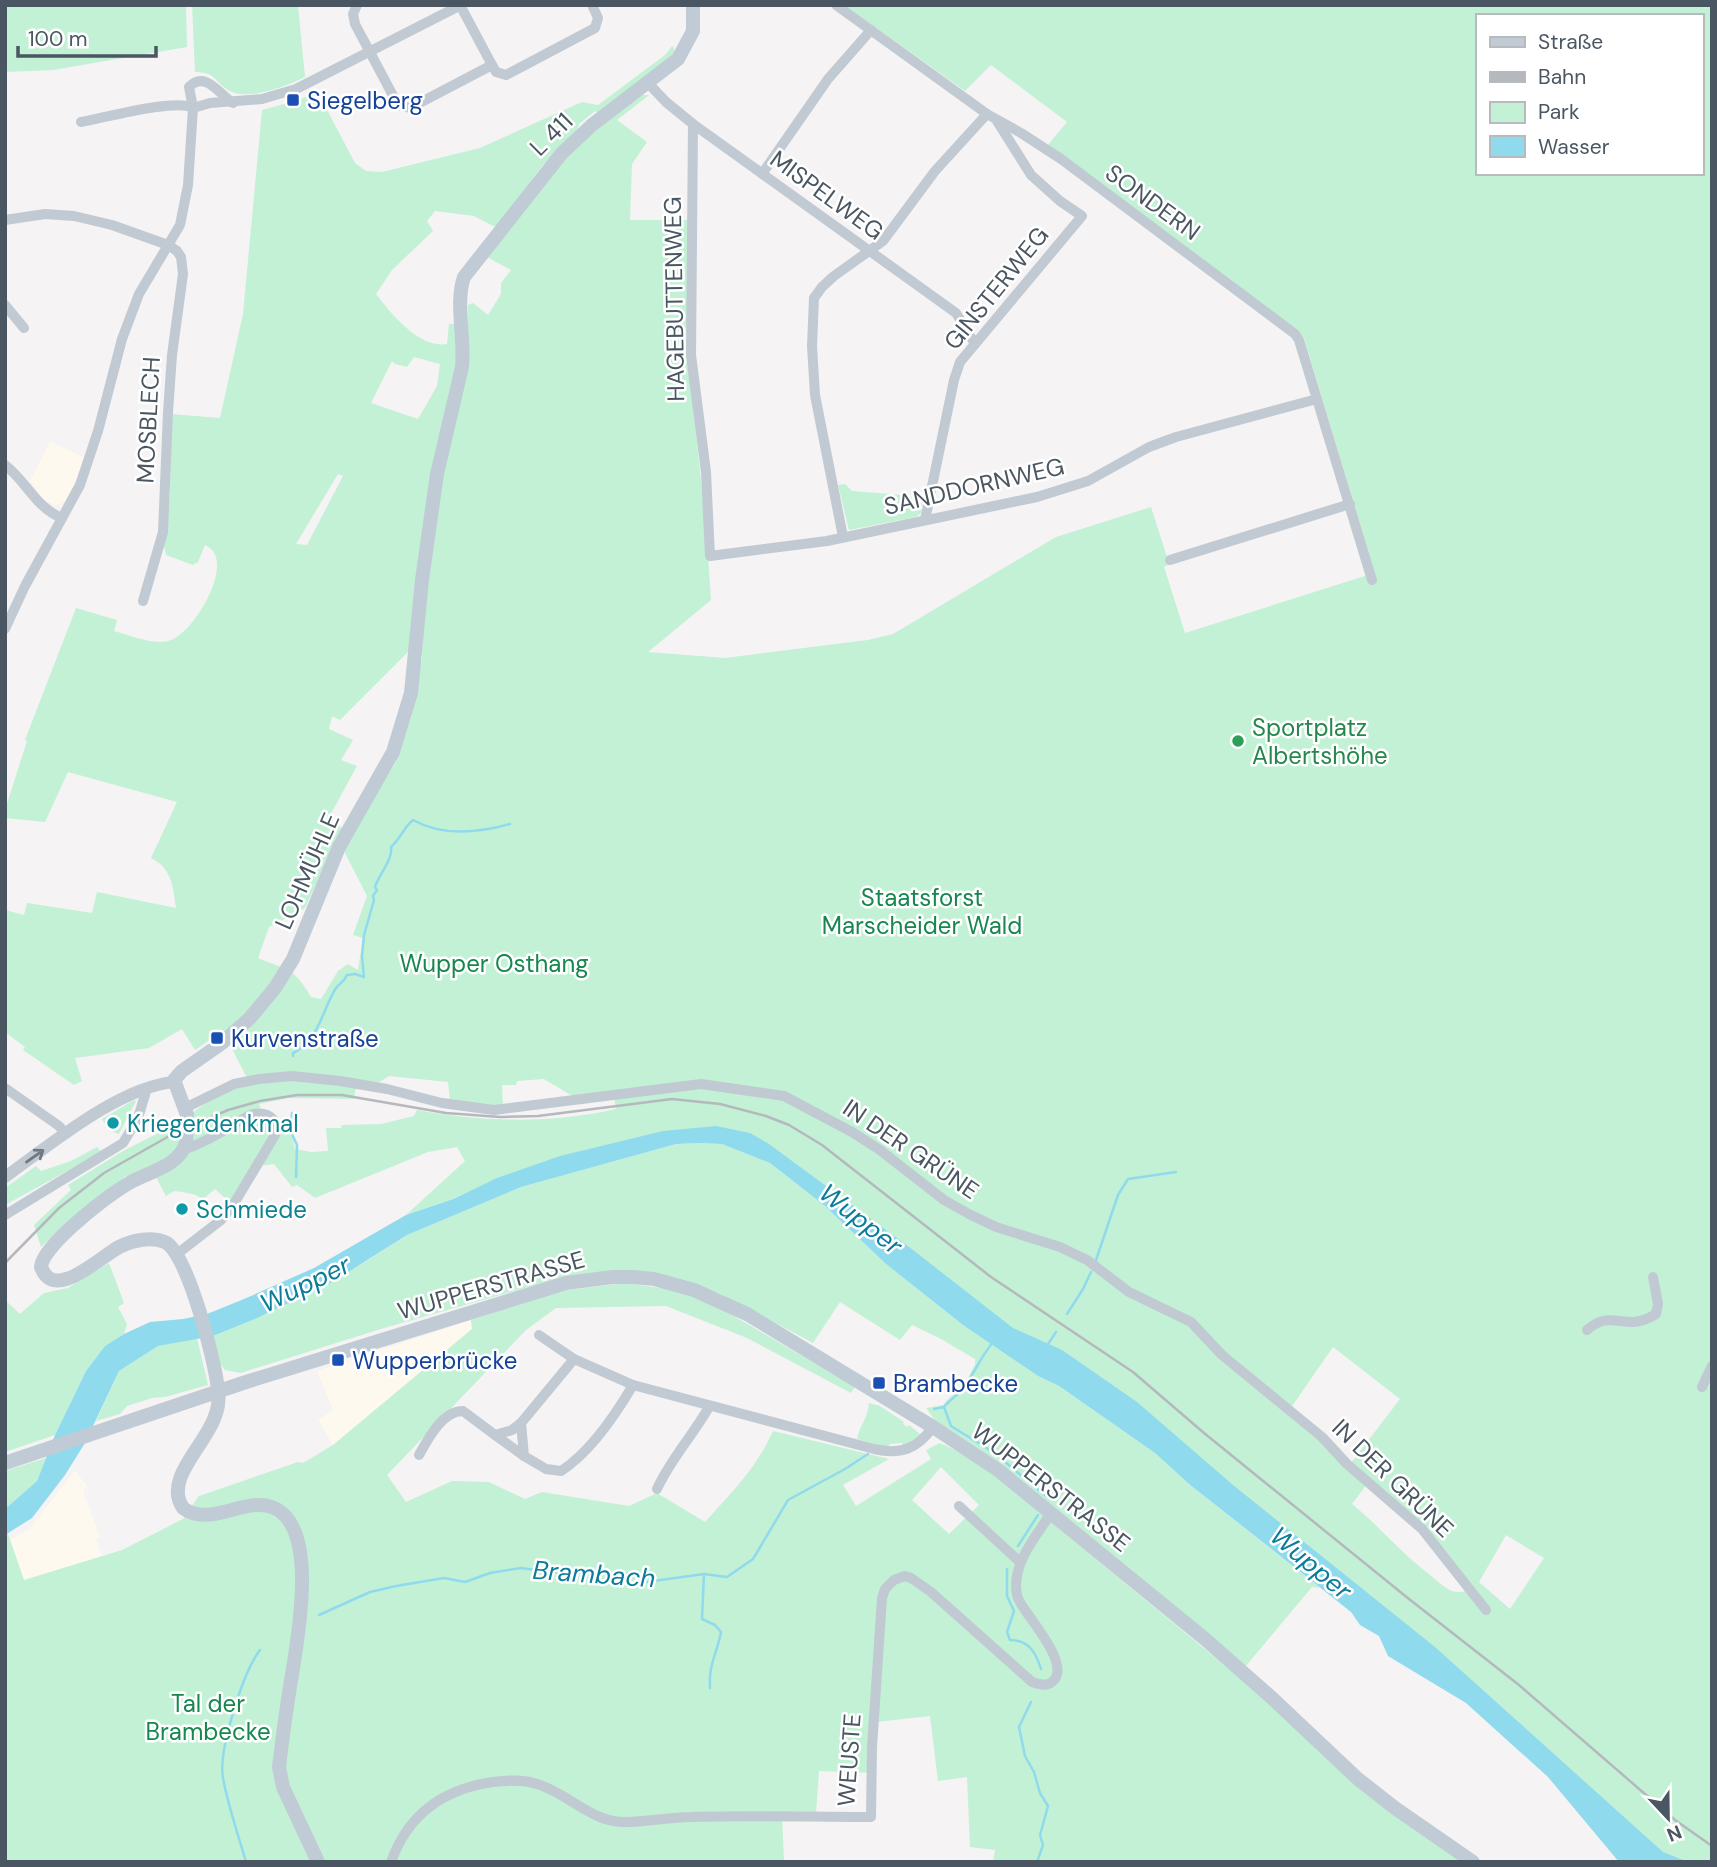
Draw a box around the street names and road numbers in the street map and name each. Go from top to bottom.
street label: L 411 [523,106,579,162]
street label: MISPELWEG [764,143,890,247]
street label: SONDERN [1099,157,1207,247]
street label: HAGEBUTTENWEG [657,196,691,402]
street label: GINSTERWEG [937,220,1055,356]
street label: MOSBLECH [129,356,167,484]
street label: SANDDORNWEG [881,450,1067,522]
street label: LOHMÜHLE [268,808,346,934]
street label: IN DER GRÜNE [837,1092,985,1206]
street label: WUPPERSTRASSE [394,1243,588,1327]
street label: IN DER GRÜNE [1326,1412,1460,1544]
street label: WUPPERSTRASSE [965,1415,1137,1559]
street label: WEUSTE [830,1713,868,1807]

